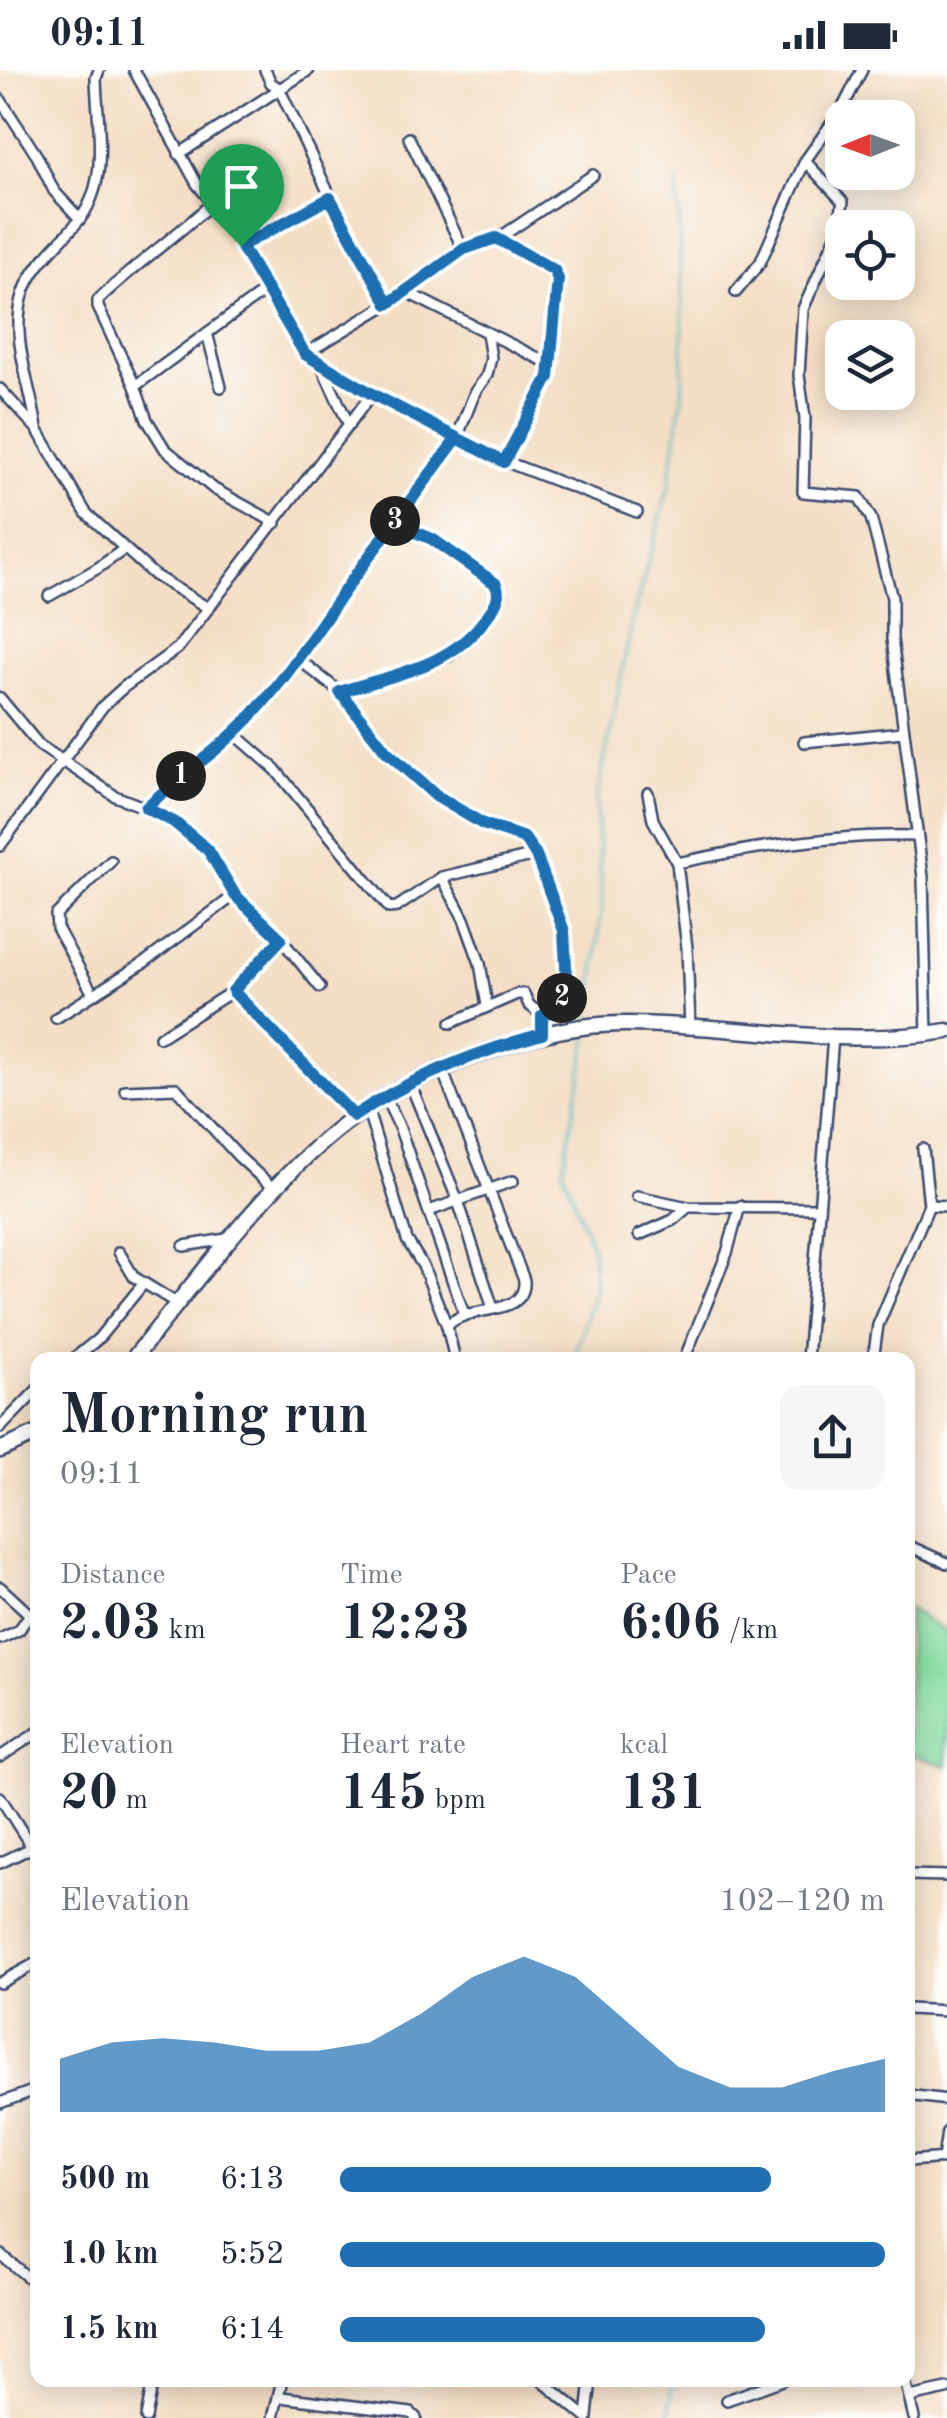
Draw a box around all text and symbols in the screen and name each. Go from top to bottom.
text: 09:11 [50,16,149,54]
north arrow [825,100,915,190]
map controls [825,100,915,410]
pin [199,144,284,247]
icon: arrive [214,159,269,214]
button: locate [825,210,915,300]
button: layers [825,320,915,410]
pin: 3 [370,496,420,546]
text: 3 [387,507,403,535]
pin: 1 [156,751,206,801]
text: 1 [173,762,189,790]
pin: 2 [537,973,587,1023]
text: 2 [554,984,570,1012]
button: share [780,1385,885,1490]
text: Morning run [60,1390,369,1445]
text: 09:11 [60,1459,143,1491]
text: Distance [60,1562,165,1590]
text: Time [340,1562,403,1590]
text: Pace [620,1562,677,1590]
text: 2.03 [60,1600,161,1650]
text: 12:23 [340,1600,470,1650]
text: 6:06 [620,1600,721,1650]
text: km [161,1617,206,1645]
text: /km [721,1617,778,1645]
text: Elevation [60,1732,174,1760]
text: Heart rate [340,1732,466,1760]
text: kcal [620,1732,668,1760]
text: 20 [60,1770,118,1820]
text: 145 [340,1770,427,1820]
text: 131 [620,1770,707,1820]
text: m [118,1787,148,1815]
text: bpm [427,1787,486,1815]
text: Elevation [60,1886,190,1918]
text: 102–120 m [719,1886,885,1918]
text: 500 m [60,2164,150,2196]
text: 6:13 [220,2164,285,2196]
text: 1.0 km [60,2239,159,2271]
text: 5:52 [220,2239,285,2271]
text: 1.5 km [60,2314,159,2346]
text: 6:14 [220,2314,285,2346]

